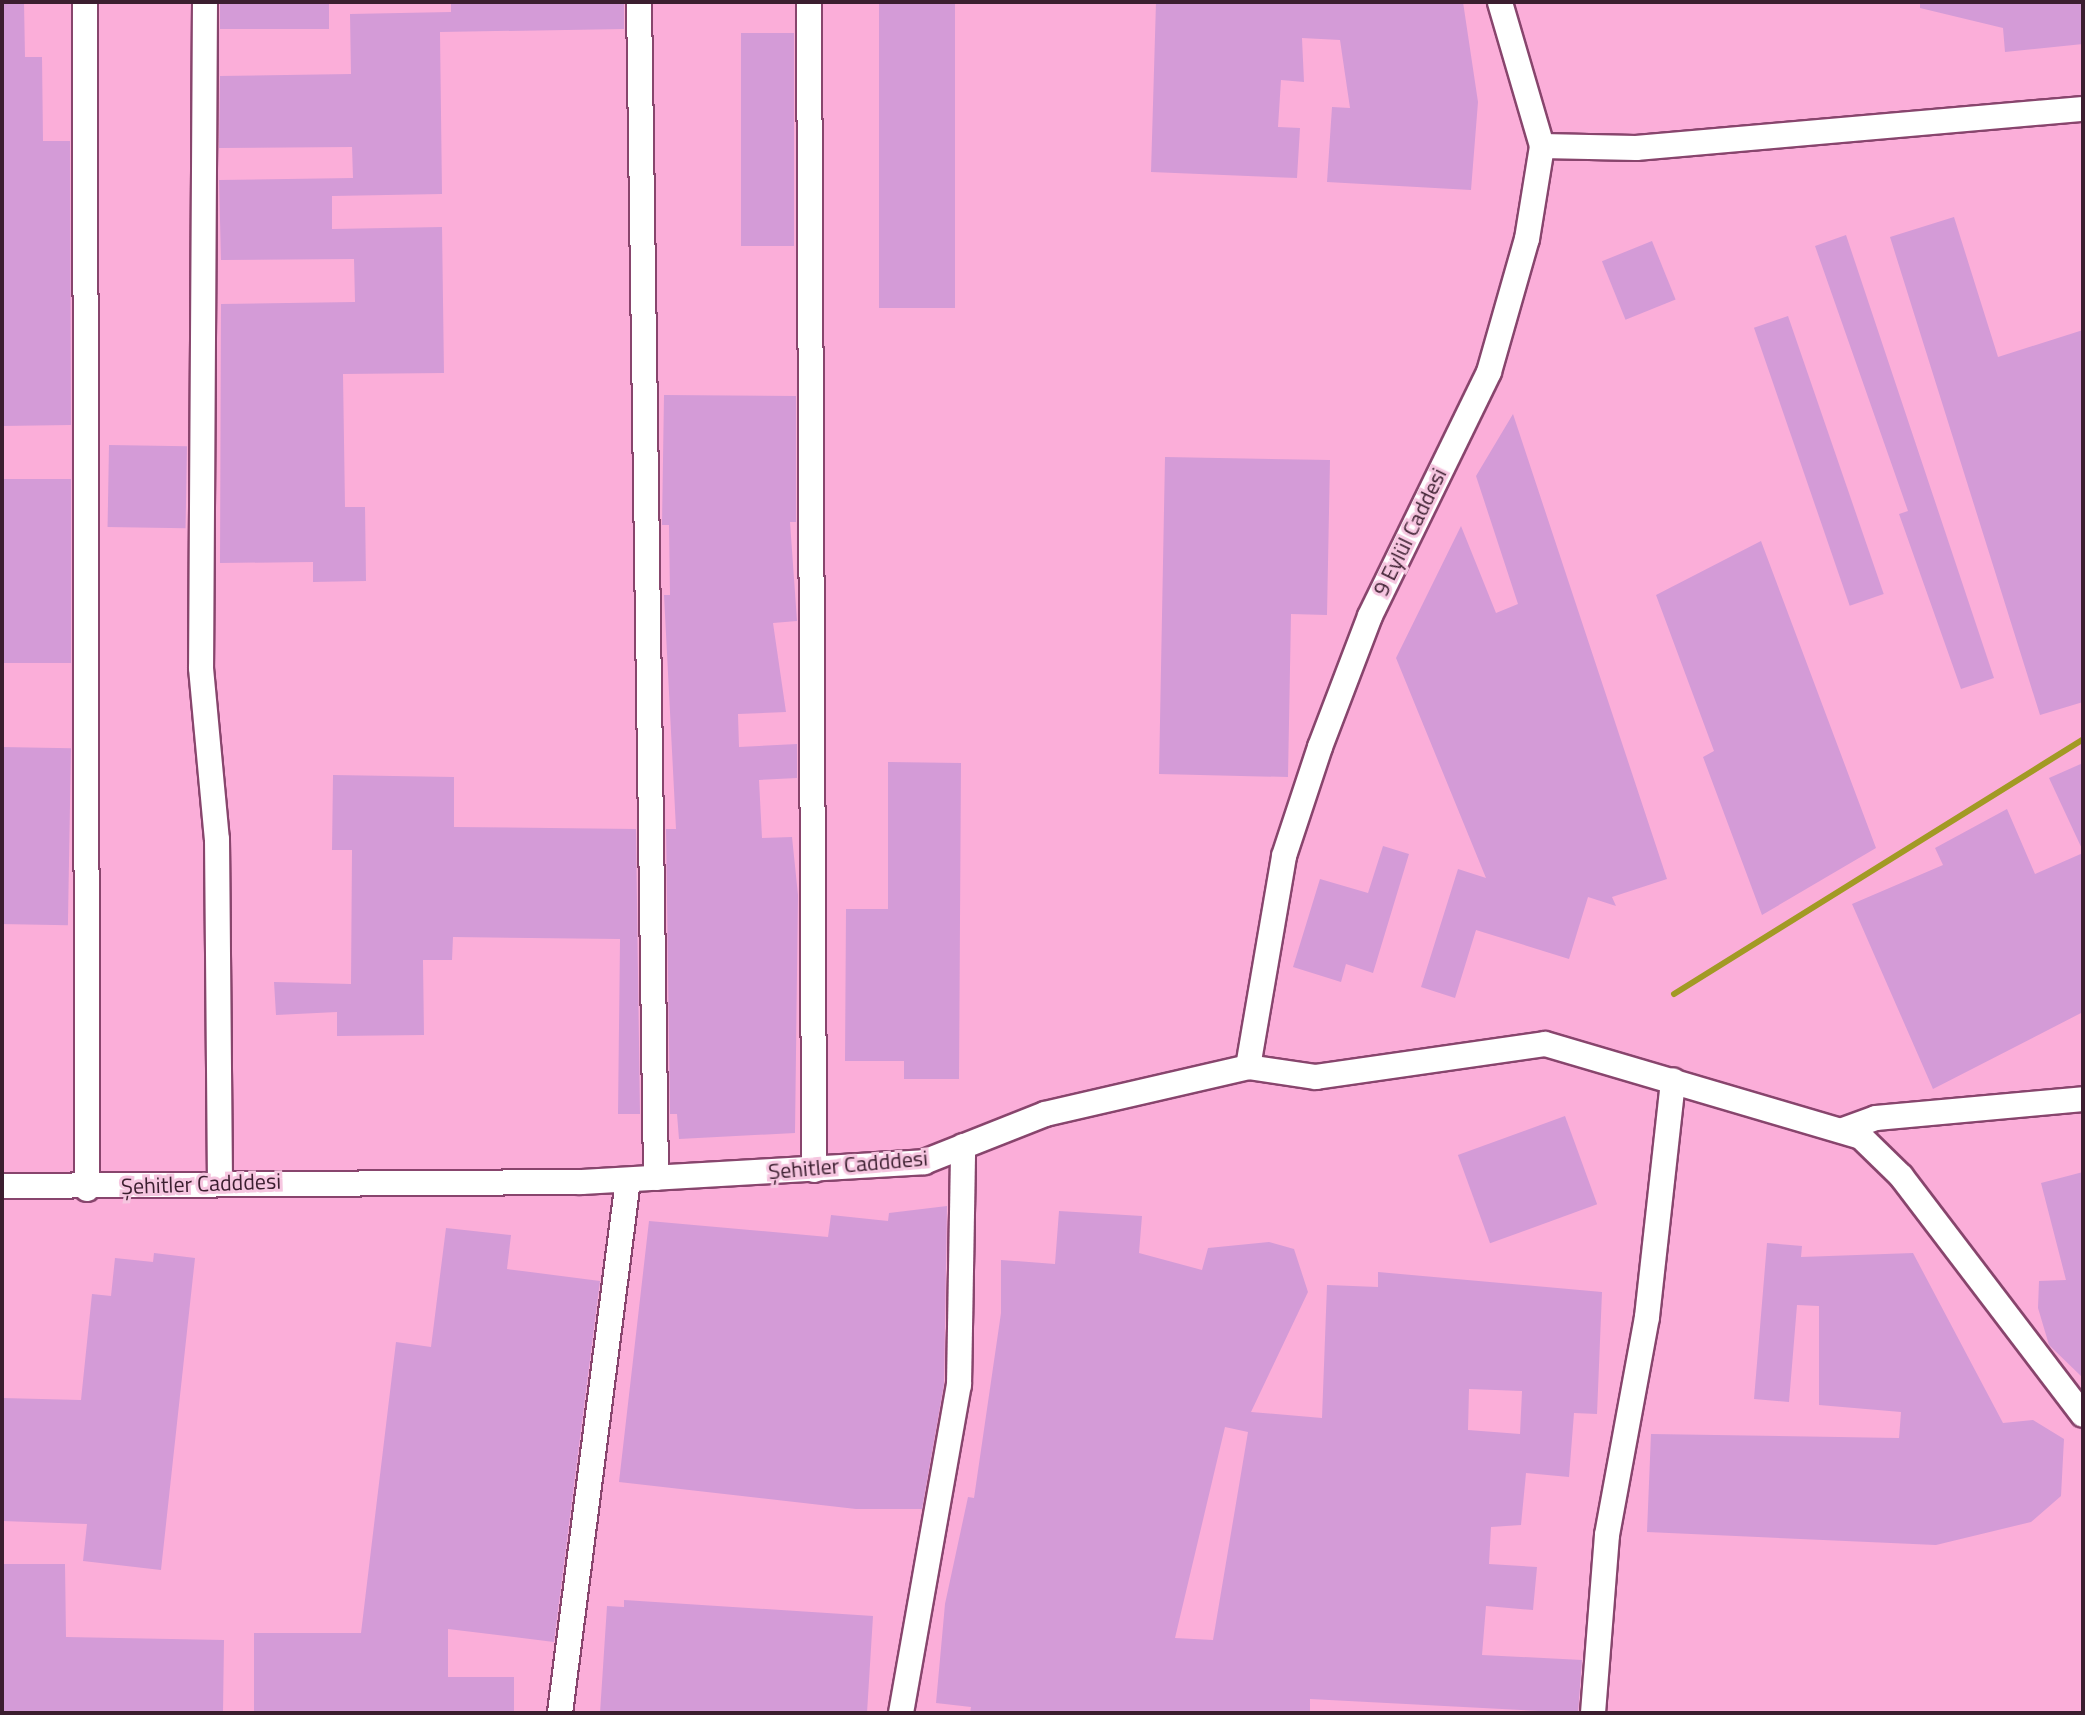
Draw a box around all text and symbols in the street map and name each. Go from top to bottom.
street label: 9 Eylül Caddesi [1368,464,1452,600]
street label: Şehitler Cadddesi [767,1145,929,1185]
street label: Şehitler Cadddesi [121,1168,281,1200]

